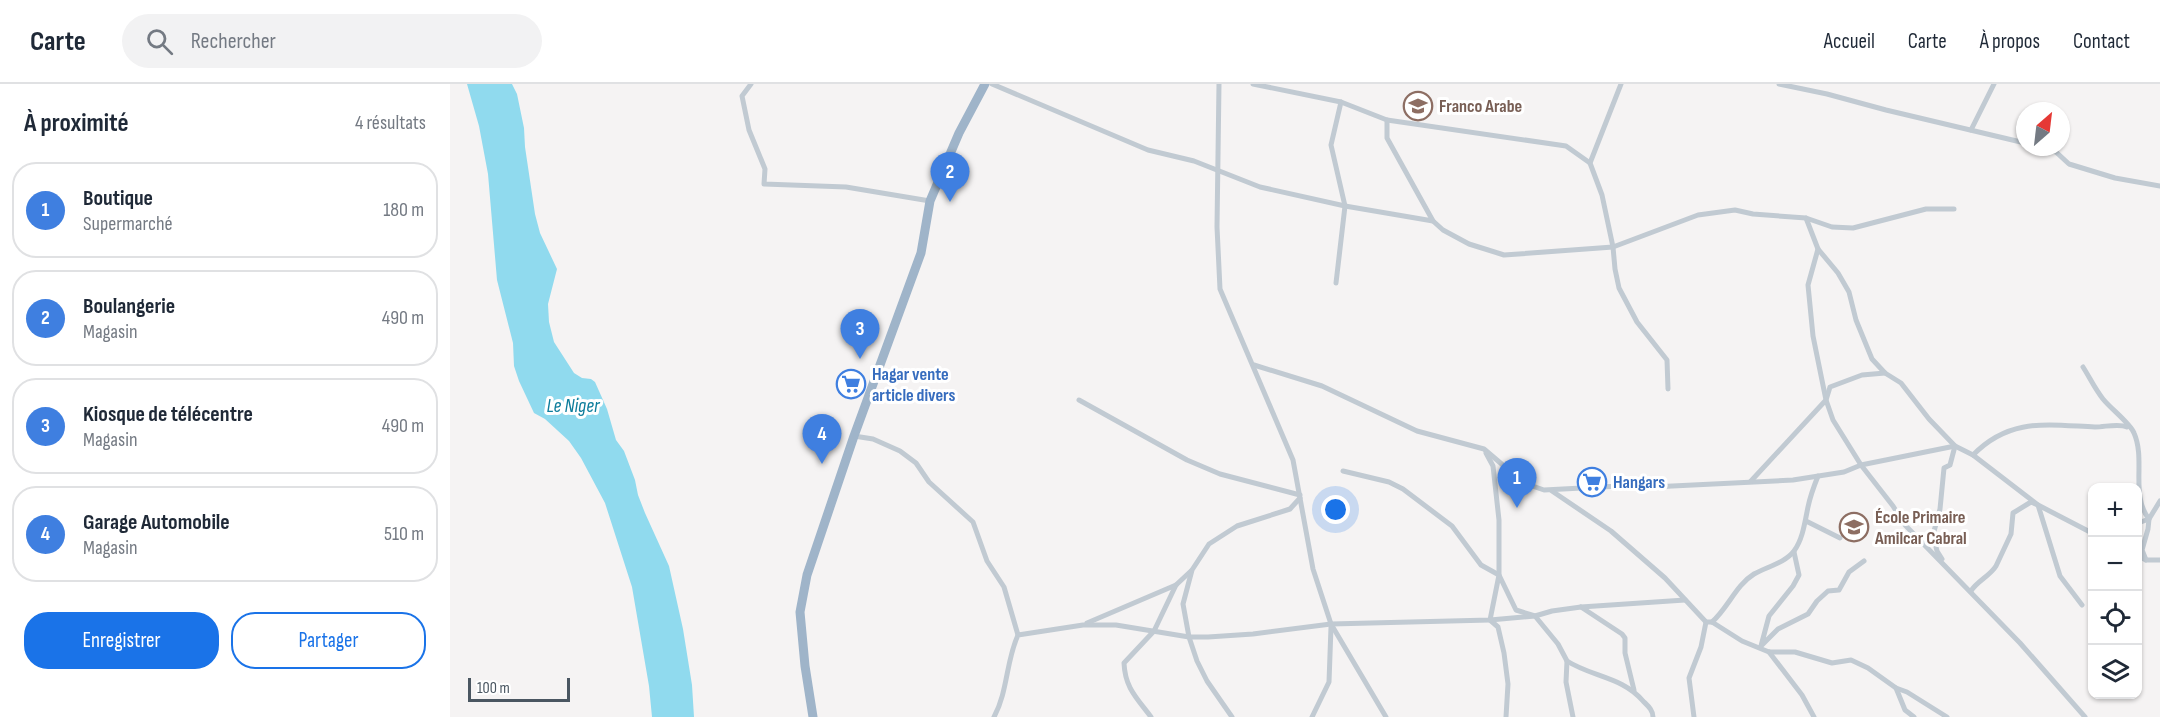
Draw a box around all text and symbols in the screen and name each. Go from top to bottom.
search box [122,14,542,68]
text: Carte [30,25,86,58]
icon: search [143,25,176,58]
text: Rechercher [191,28,276,55]
text: Accueil [1824,29,1875,54]
text: Carte [1908,29,1947,54]
text: À propos [1980,29,2040,54]
text: Contact [2073,29,2130,54]
school or university icon: Franco Arabe [1402,90,1434,122]
place label: Franco Arabe [1439,96,1522,117]
north arrow [2016,102,2070,156]
text: À proximité [24,108,129,139]
text: 4 résultats [355,111,426,135]
pin: 2 [930,152,970,202]
text: Boutique [83,185,153,212]
text: 1 [42,198,49,222]
text: 180 m [383,198,424,222]
text: Supermarché [83,212,173,236]
text: Boulangerie [83,293,175,320]
text: 2 [41,306,50,330]
text: 490 m [382,306,424,330]
pin: 3 [840,310,880,359]
text: Magasin [83,320,137,344]
place label: Hagar vente article divers [872,364,956,406]
supermarket icon: Hagar vente article divers [835,368,867,400]
water label: Le Niger [546,394,601,418]
text: Kiosque de télécentre [83,401,253,428]
text: 3 [41,414,50,438]
text: 490 m [382,414,424,438]
pin: 4 [802,414,842,464]
text: Magasin [83,428,137,452]
pin: 1 [1498,458,1536,508]
supermarket icon: Hangars [1576,466,1608,498]
place label: Hangars [1613,472,1665,493]
map controls [2088,483,2142,699]
button: + [2088,483,2142,537]
your location [1321,495,1350,524]
place label: École Primaire Amilcar Cabral [1874,507,1967,549]
text: Garage Automobile [83,509,230,536]
school or university icon: École Primaire Amilcar Cabral [1838,511,1870,543]
text: 4 [41,522,50,546]
text: 510 m [384,522,424,546]
text: Magasin [83,536,137,560]
button: − [2088,537,2142,591]
button: locate [2088,591,2142,645]
button: Enregistrer [24,612,219,669]
button: Partager [231,612,426,669]
button: layers [2088,645,2142,699]
scale bar [468,675,570,702]
text: 100 m [477,679,510,698]

